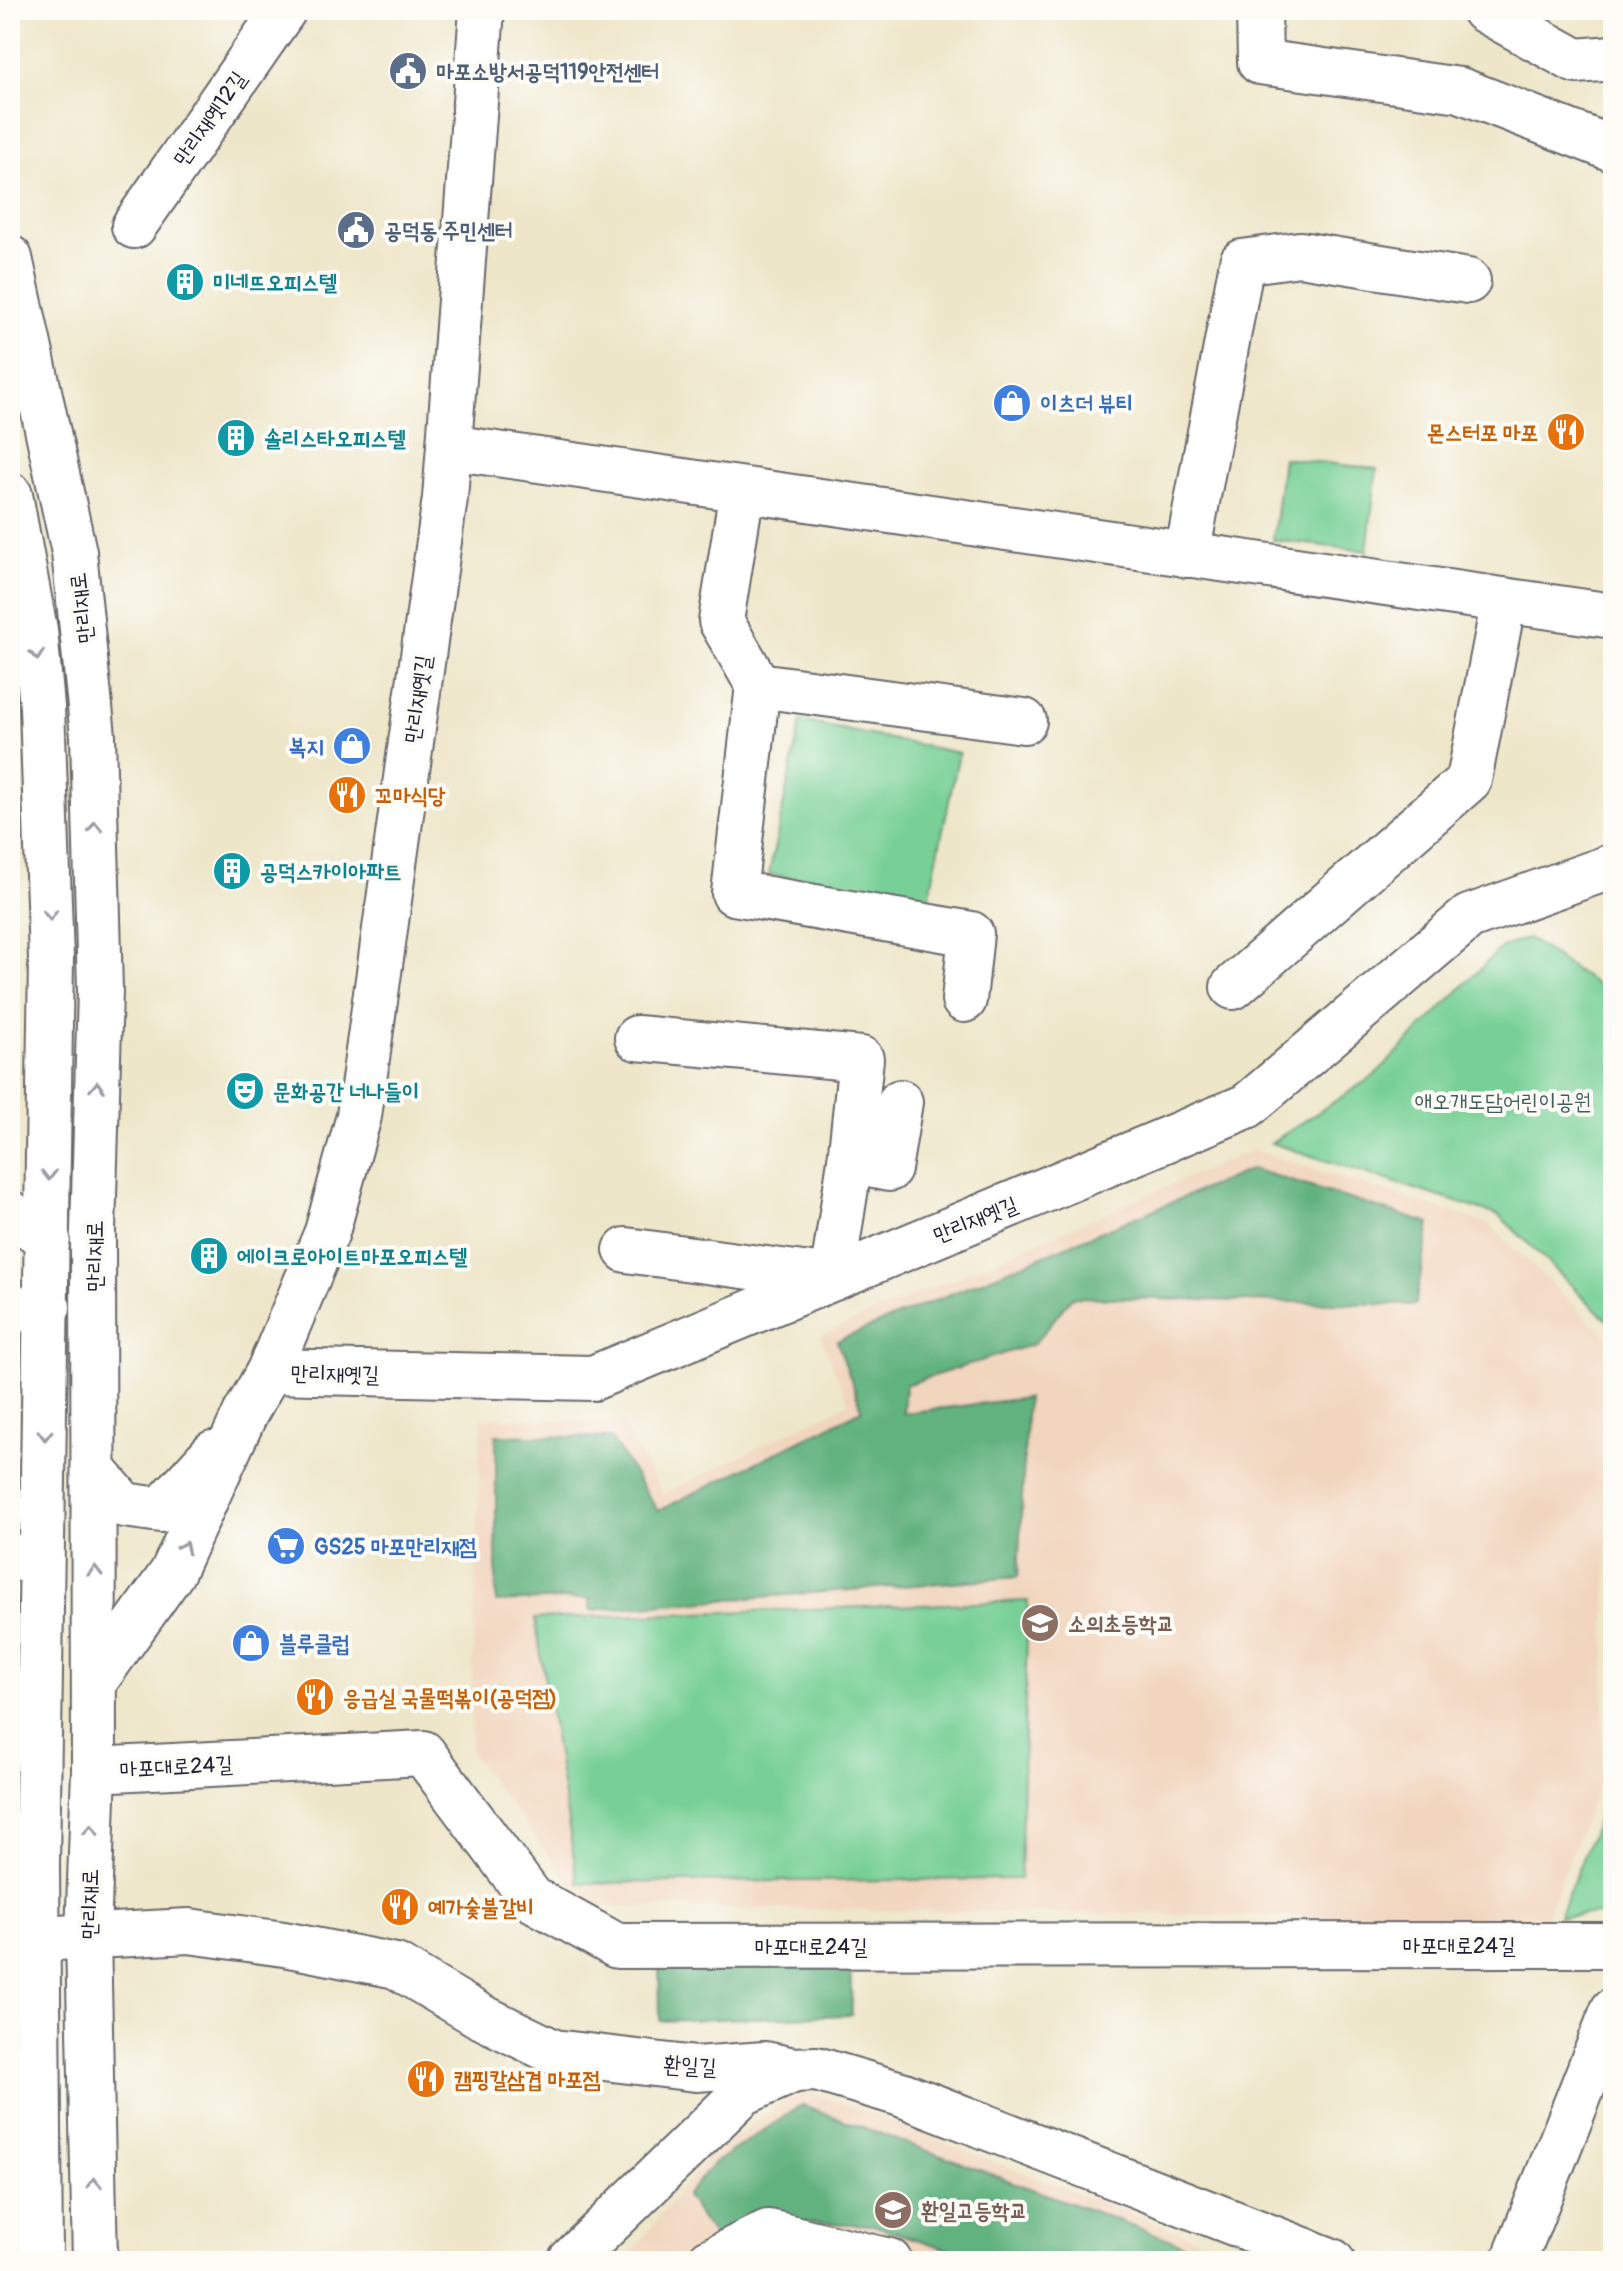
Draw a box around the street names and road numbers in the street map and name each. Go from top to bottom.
street label: 만리재옛12길 [167,65,253,171]
street label: 만리재로 [64,571,100,645]
street label: 만리재옛길 [398,653,438,745]
street label: 만리재옛길 [929,1190,1022,1249]
street label: 만리재로 [81,1221,109,1291]
street label: 만리재옛길 [290,1359,380,1389]
street label: 마포대로24길 [119,1750,234,1784]
street label: 만리재로 [75,1868,105,1940]
street label: 마포대로24길 [1402,1932,1516,1960]
street label: 마포대로24길 [754,1933,868,1961]
street label: 환일길 [663,2051,717,2081]

